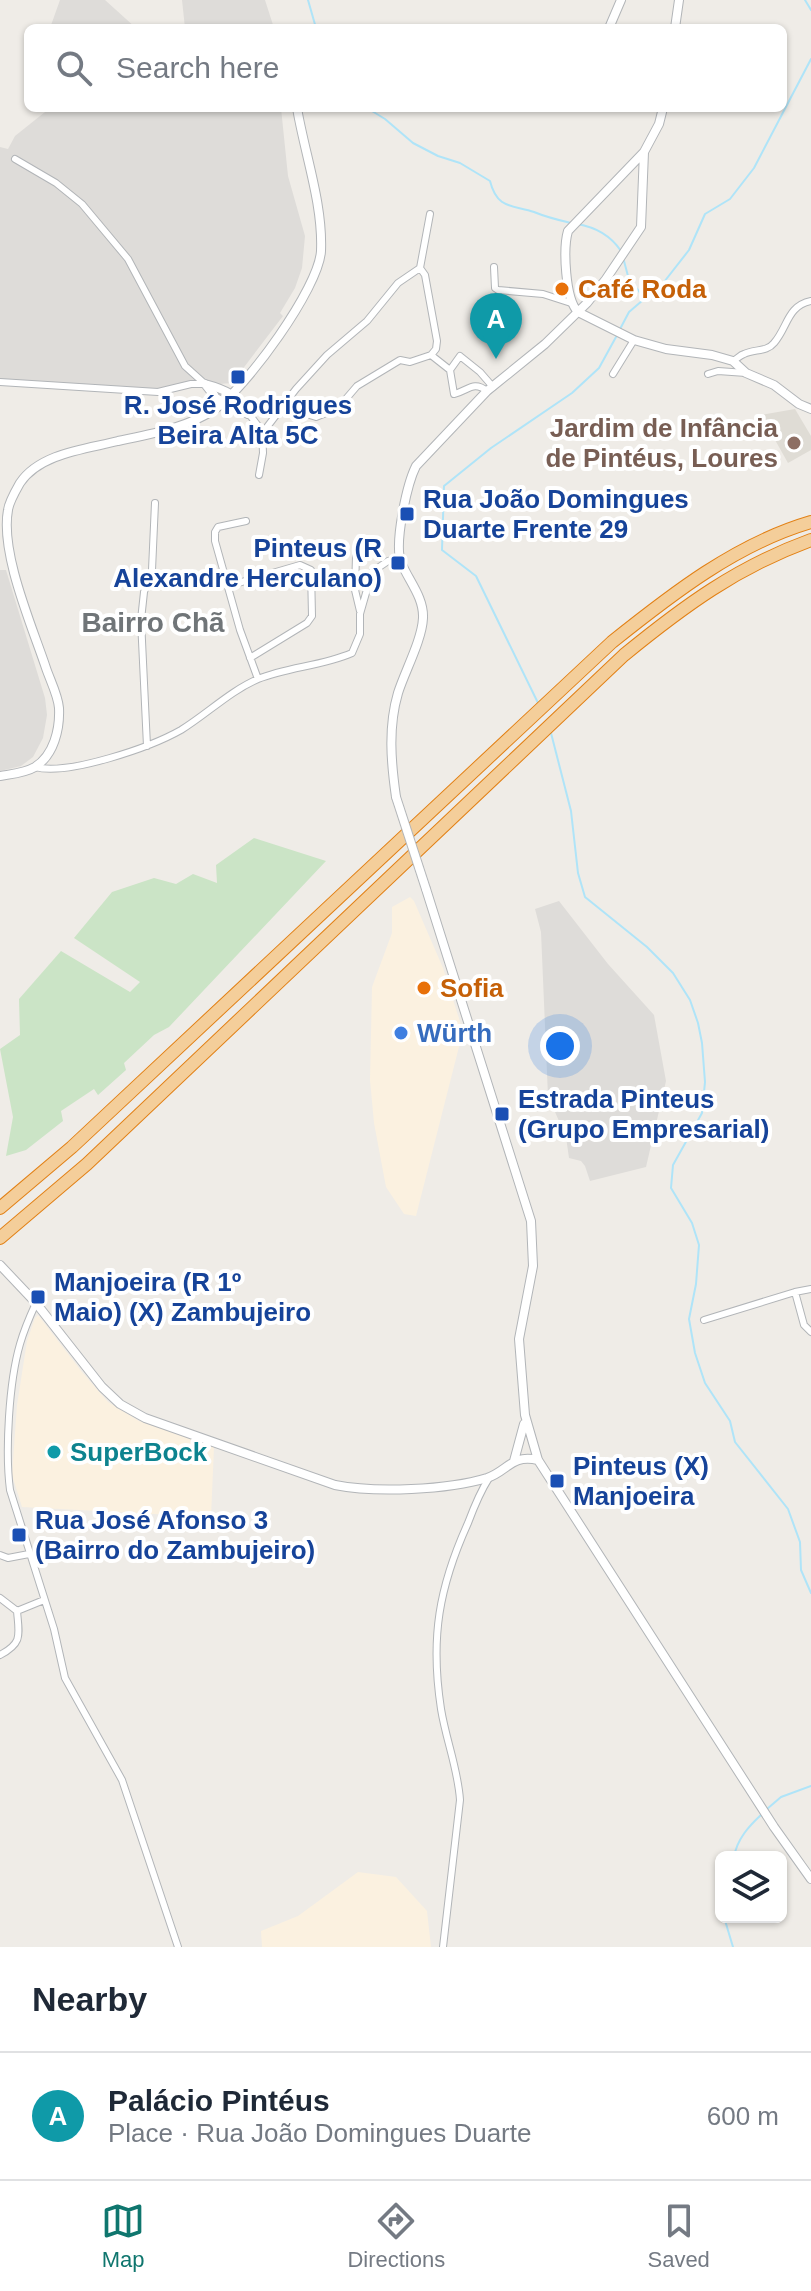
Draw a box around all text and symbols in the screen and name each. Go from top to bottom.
search box [24,24,787,112]
icon: search [52,46,96,90]
text: Search here [116,51,279,84]
place label: Café Roda [578,274,707,304]
marker: Café Roda [553,280,571,298]
pin: A [470,293,522,359]
marker: R. José Rodrigues Beira Alta 5C [229,368,247,386]
place label: R. José Rodrigues Beira Alta 5C [124,390,352,450]
place label: Jardim de Infância de Pintéus, Loures [545,413,779,473]
marker: Jardim de Infância de Pintéus, Loures [785,434,803,452]
place label: Rua João Domingues Duarte Frente 29 [423,484,689,544]
marker: Rua João Domingues Duarte Frente 29 [398,505,416,523]
place label: Pinteus (R Alexandre Herculano) [113,533,382,593]
marker: Pinteus (R Alexandre Herculano) [389,554,407,572]
district label: Bairro Chã [81,607,225,638]
place label: Sofia [440,973,504,1003]
marker: Sofia [415,979,433,997]
place label: Würth [417,1018,492,1048]
marker: Würth [392,1024,410,1042]
your location [540,1026,580,1066]
place label: Estrada Pinteus (Grupo Empresarial) [518,1084,769,1144]
marker: Estrada Pinteus (Grupo Empresarial) [493,1105,511,1123]
place label: Manjoeira (R 1º Maio) (X) Zambujeiro [54,1267,311,1327]
marker: Manjoeira (R 1º Maio) (X) Zambujeiro [29,1288,47,1306]
place label: SuperBock [70,1437,208,1467]
marker: SuperBock [45,1443,63,1461]
place label: Pinteus (X) Manjoeira [573,1451,709,1511]
marker: Pinteus (X) Manjoeira [548,1472,566,1490]
place label: Rua José Afonso 3 (Bairro do Zambujeiro) [35,1505,315,1565]
marker: Rua José Afonso 3 (Bairro do Zambujeiro) [10,1526,28,1544]
map controls [715,1851,787,1923]
button: layers [715,1851,787,1923]
text: Nearby [32,1980,147,2018]
text: Palácio Pintéus [108,2084,330,2117]
text: A [49,2101,67,2131]
text: 600 m [707,2101,779,2131]
text: Place · Rua João Domingues Duarte [108,2118,531,2148]
tab: Map [101,2199,145,2273]
tab: Directions [347,2199,445,2273]
tab: Saved [647,2199,710,2273]

